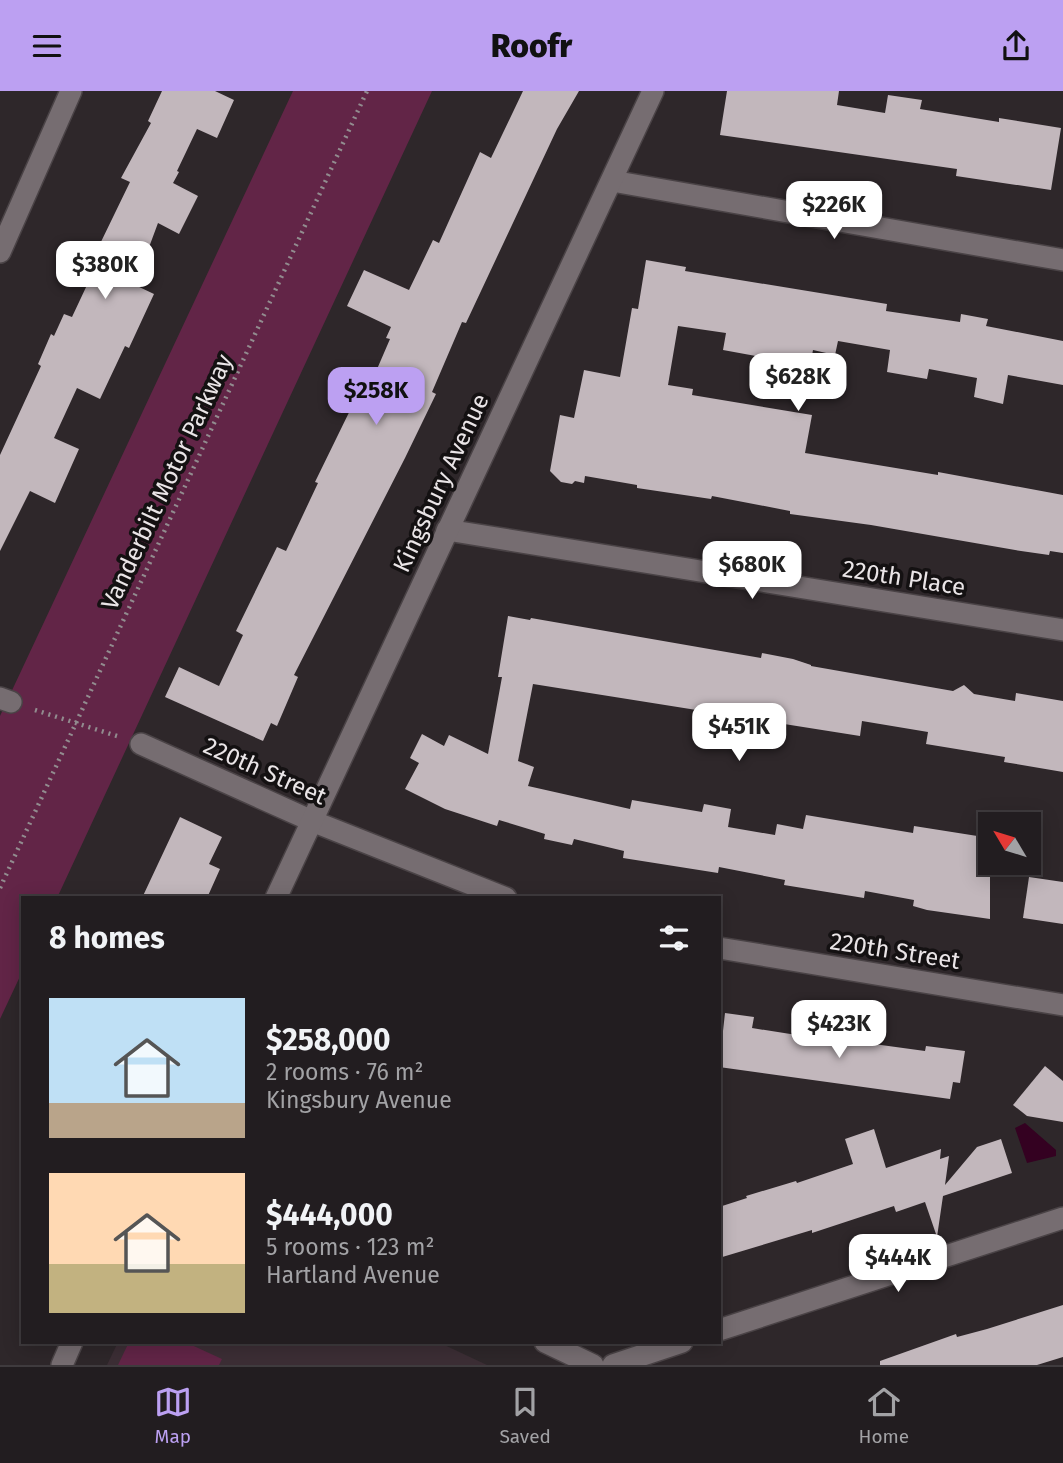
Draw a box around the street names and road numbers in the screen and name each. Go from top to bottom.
street label: Vanderbilt Motor Parkway [95,350,239,614]
street label: Kingsbury Avenue [387,389,495,577]
street label: 220th Place [841,554,967,602]
street label: 220th Street [199,731,331,811]
street label: 220th Street [828,927,962,975]

